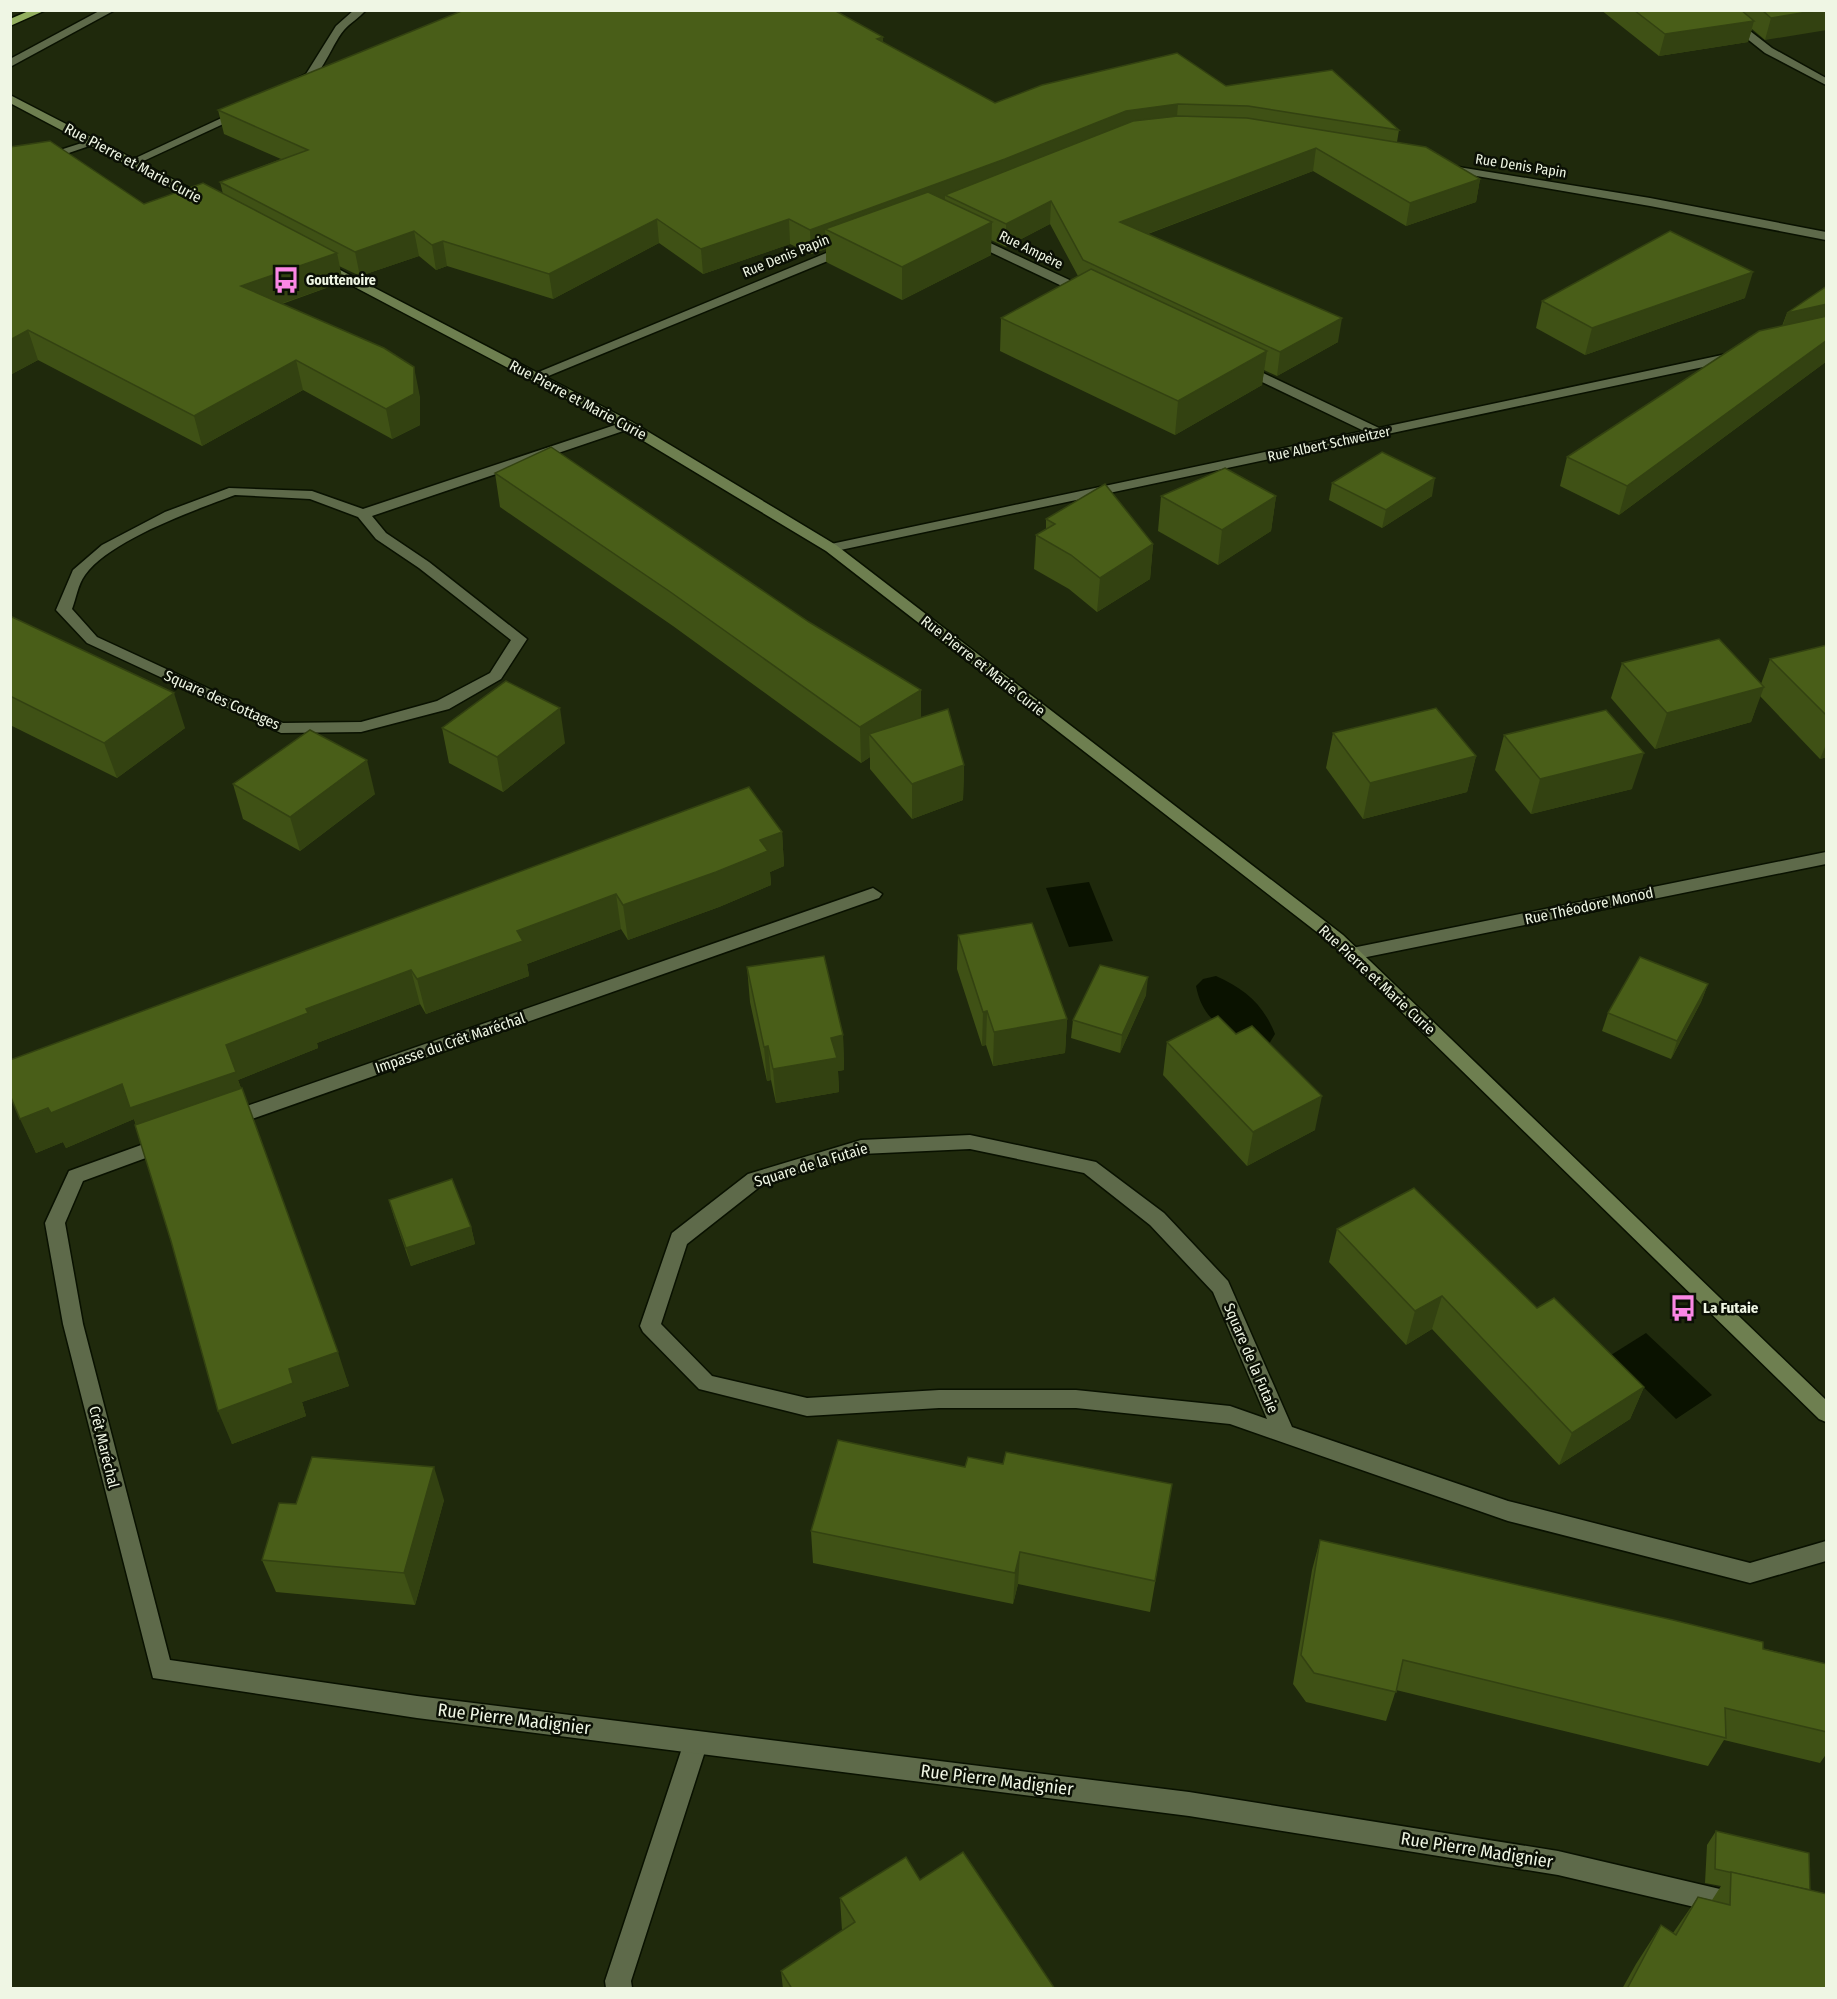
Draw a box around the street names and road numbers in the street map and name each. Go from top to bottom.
street label: Rue Pierre et Marie Curie [61,119,205,207]
street label: Rue Denis Papin [1474,150,1568,182]
street label: Rue Ampère [996,227,1066,273]
street label: Rue Denis Papin [740,231,832,281]
street label: Rue Pierre et Marie Curie [506,356,650,444]
street label: Rue Albert Schweitzer [1266,423,1392,465]
street label: Rue Pierre et Marie Curie [917,612,1049,720]
street label: Square des Cottages [161,666,283,734]
street label: Rue Théodore Monod [1523,884,1655,928]
street label: Rue Pierre et Marie Curie [1315,921,1439,1039]
street label: Impasse du Crêt Maréchal [373,1009,527,1077]
street label: Square de la Futaie [752,1139,870,1191]
street label: Square de la Futaie [1220,1300,1282,1416]
street label: Crêt Maréchal [85,1404,123,1490]
street label: Rue Pierre Madignier [436,1699,592,1739]
street label: Rue Pierre Madignier [919,1760,1075,1800]
street label: Rue Pierre Madignier [1399,1827,1555,1873]

